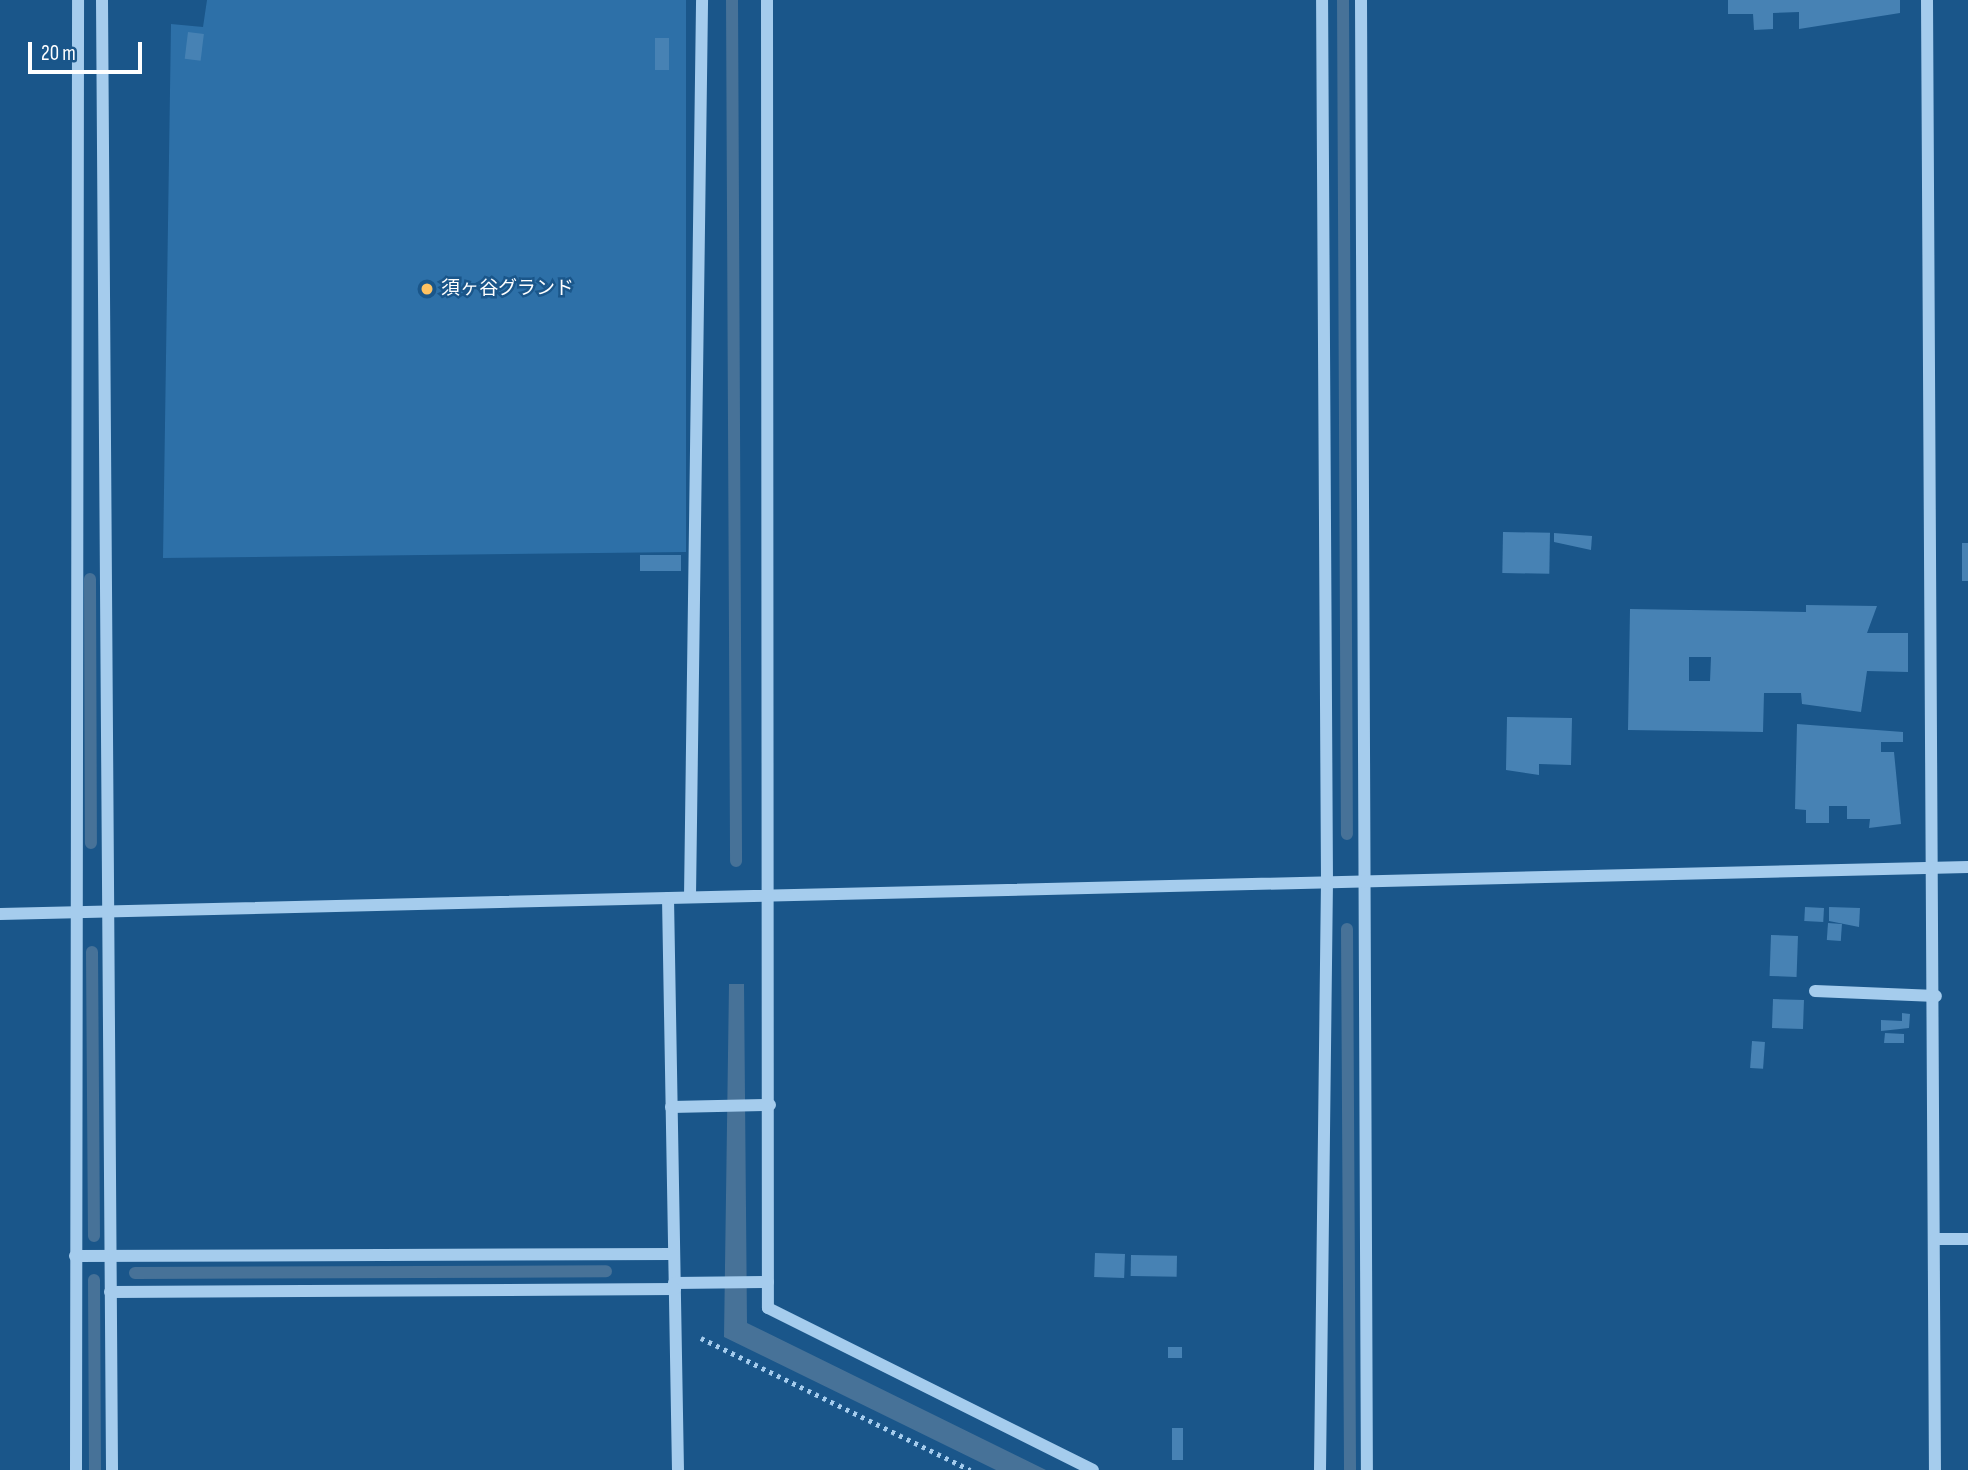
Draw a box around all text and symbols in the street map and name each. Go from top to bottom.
scale bar [32,28,145,72]
text: 20 m [41,41,76,66]
place label: 須ヶ谷グランド [441,278,574,300]
marker: 須ヶ谷グランド [419,281,435,297]

